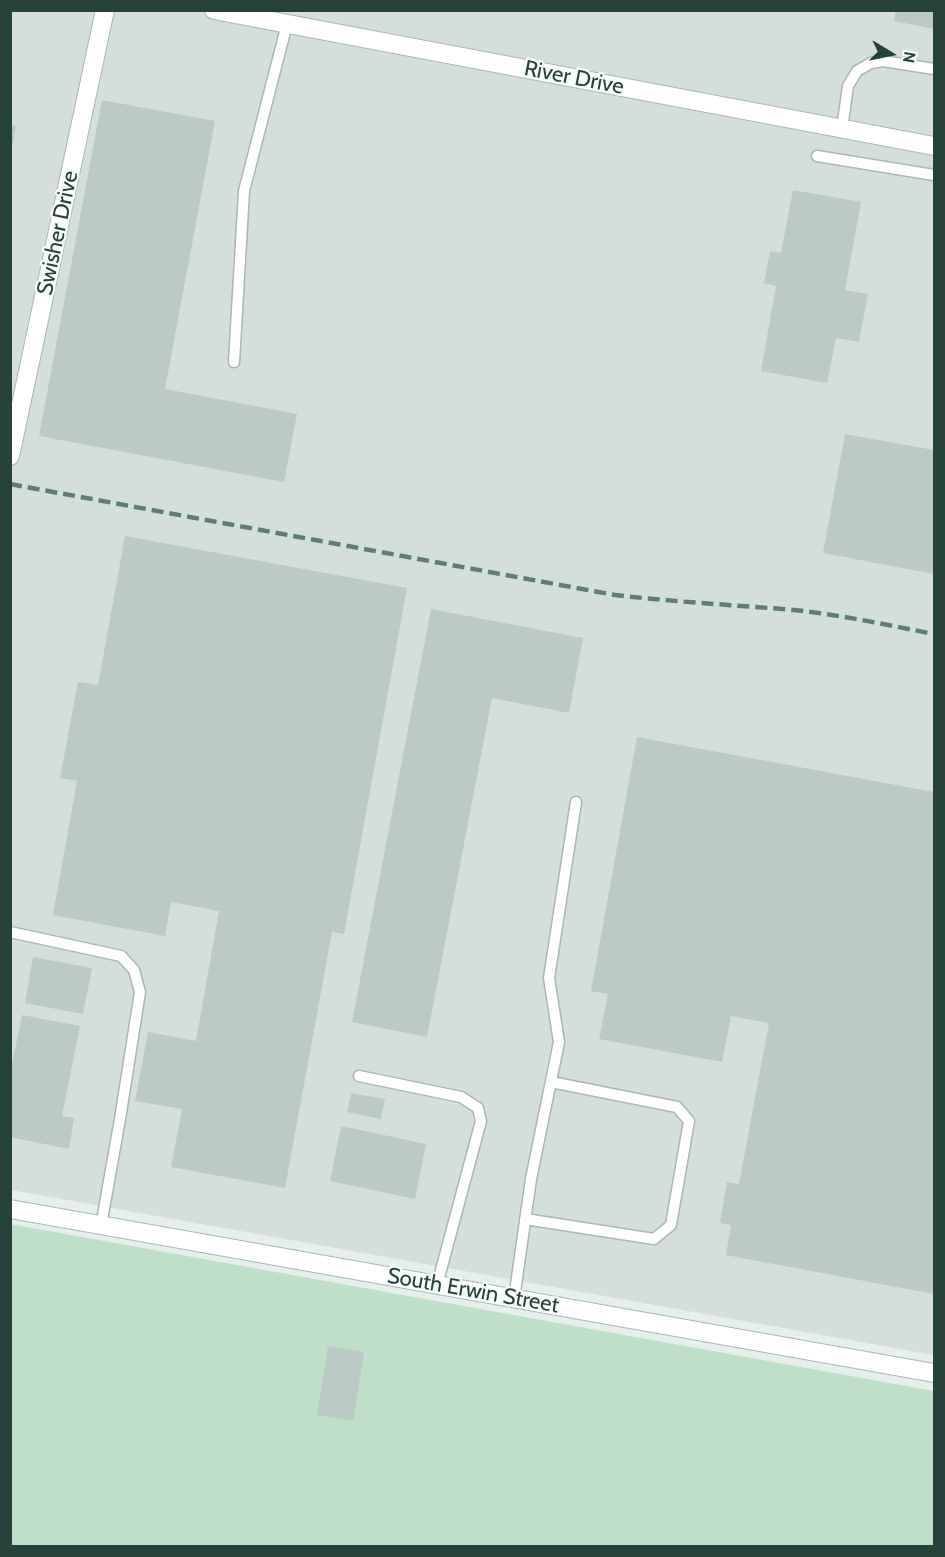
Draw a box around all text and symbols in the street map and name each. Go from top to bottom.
north arrow [861,24,921,84]
text: N [899,50,920,64]
street label: River Drive [522,55,626,101]
street label: Swisher Drive [32,168,84,298]
street label: South Erwin Street [385,1263,561,1319]

